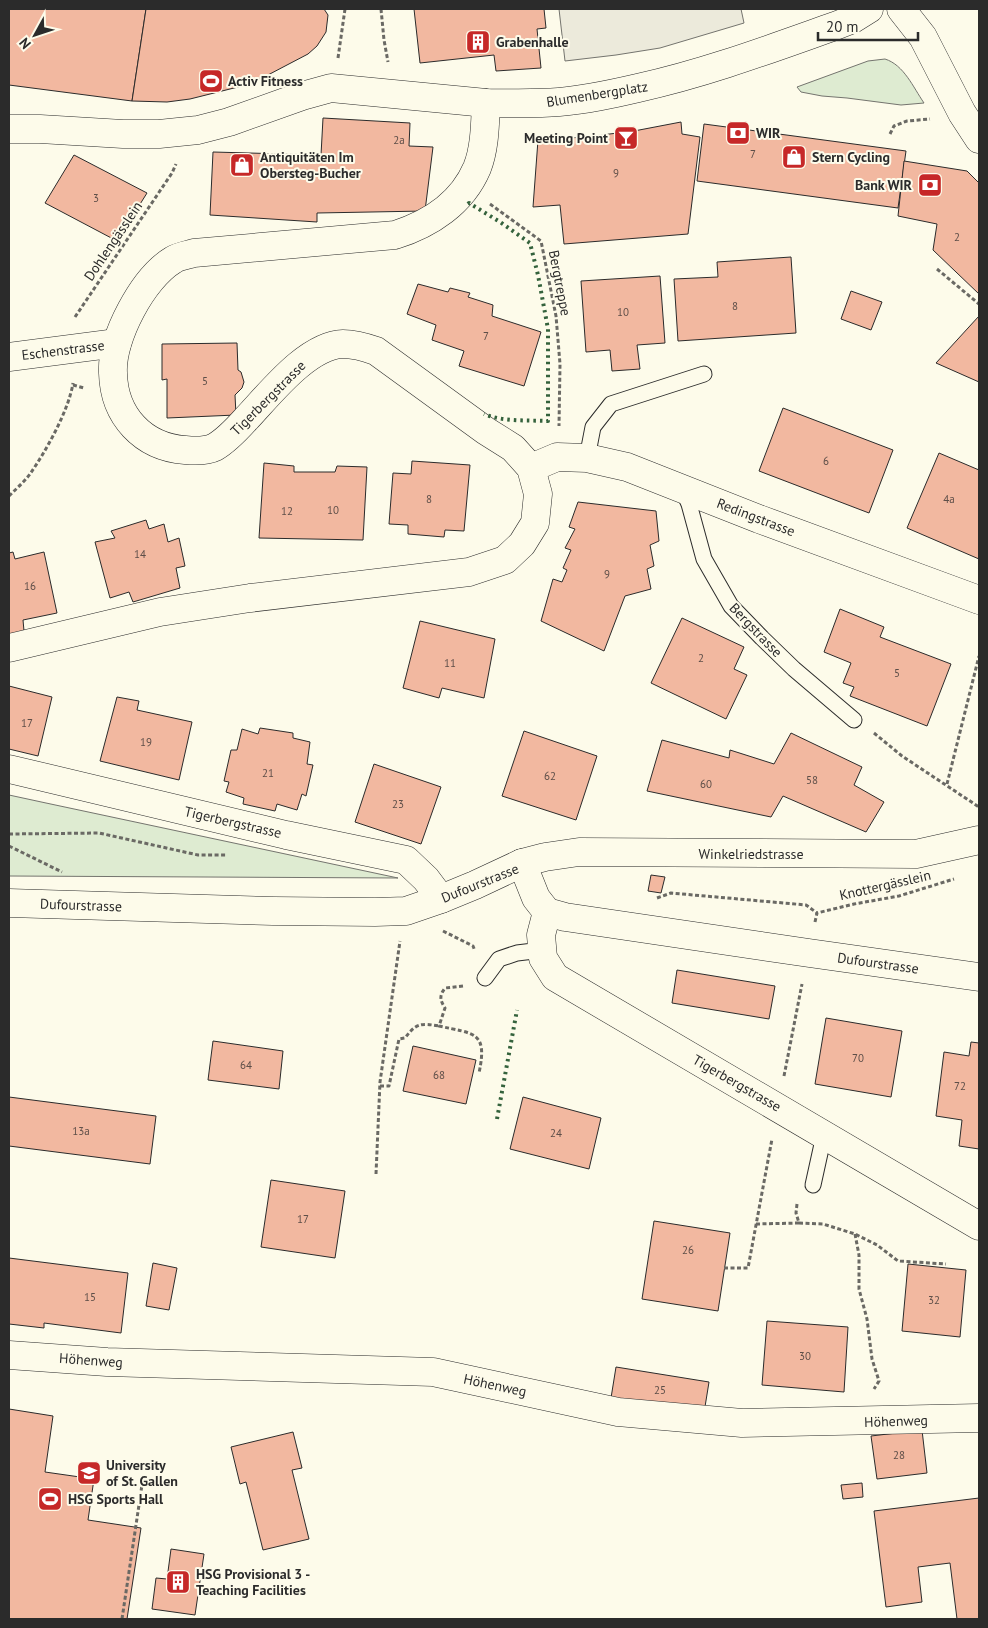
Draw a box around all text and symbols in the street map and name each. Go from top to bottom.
north arrow [10,10,60,60]
scale bar [818,10,918,42]
text: 20 m [826,17,859,36]
building icon: Grabenhalle [465,29,491,55]
place label: Grabenhalle [496,33,569,51]
text: N [15,34,35,53]
sports icon: Activ Fitness [198,68,224,94]
place label: Activ Fitness [228,72,303,90]
street label: Blumenbergplatz [545,77,649,111]
bank icon: WIR [725,120,751,146]
place label: WIR [756,124,781,142]
bar icon: Meeting Point [613,125,639,151]
place label: Meeting Point [524,129,608,147]
house number: 2a [393,133,405,147]
shop icon: Stern Cycling [781,144,807,170]
house number: 7 [750,147,756,161]
place label: Antiquitäten Im Obersteg-Bucher [260,148,361,182]
place label: Stern Cycling [812,148,890,166]
shop icon: Antiquitäten Im Obersteg-Bucher [229,152,255,178]
house number: 9 [613,166,619,180]
bank icon: Bank WIR [917,172,943,198]
place label: Bank WIR [855,176,913,194]
house number: 3 [93,191,99,205]
street label: Dohlengässlein [80,198,146,284]
house number: 2 [954,230,960,244]
street label: Bergtreppe [545,249,575,317]
house number: 8 [732,299,738,313]
house number: 10 [617,305,629,319]
house number: 7 [483,329,489,343]
street label: Eschenstrasse [21,336,105,364]
street label: Tigerbergstrasse [227,357,309,439]
house number: 5 [202,374,208,388]
house number: 6 [823,454,829,468]
house number: 8 [426,492,432,506]
house number: 4a [943,492,955,506]
street label: Redingstrasse [714,494,798,540]
house number: 10 [327,503,339,517]
house number: 12 [281,504,293,518]
house number: 14 [134,547,146,561]
house number: 9 [604,567,610,581]
house number: 16 [24,579,36,593]
street label: Bergstrasse [726,599,786,661]
house number: 2 [698,651,704,665]
house number: 11 [444,656,456,670]
house number: 5 [894,666,900,680]
house number: 17 [21,716,33,730]
house number: 19 [140,735,152,749]
house number: 21 [262,766,274,780]
house number: 62 [544,769,556,783]
house number: 58 [806,773,818,787]
house number: 60 [700,777,712,791]
house number: 23 [392,797,404,811]
street label: Tigerbergstrasse [183,802,283,842]
street label: Winkelriedstrasse [698,845,804,863]
street label: Dufourstrasse [439,859,521,907]
street label: Knottergässlein [837,866,933,904]
street label: Dufourstrasse [40,895,122,915]
street label: Dufourstrasse [836,948,920,978]
street label: Tigerbergstrasse [690,1050,784,1116]
house number: 70 [852,1051,864,1065]
house number: 64 [240,1058,252,1072]
house number: 68 [433,1068,445,1082]
house number: 72 [954,1079,966,1093]
house number: 13a [72,1124,90,1138]
house number: 24 [550,1126,562,1140]
house number: 17 [297,1212,309,1226]
house number: 26 [682,1243,694,1257]
house number: 15 [84,1290,96,1304]
house number: 32 [928,1293,940,1307]
street label: Höhenweg [58,1349,124,1371]
house number: 30 [799,1349,811,1363]
street label: Höhenweg [462,1370,528,1400]
house number: 25 [654,1383,666,1397]
street label: Höhenweg [864,1411,928,1431]
house number: 28 [893,1448,905,1462]
place label: University of St. Gallen [106,1456,178,1490]
school or university icon: University of St. Gallen [76,1460,102,1486]
sports icon: HSG Sports Hall [37,1486,63,1512]
place label: HSG Sports Hall [68,1490,164,1508]
place label: HSG Provisional 3 - Teaching Facilities [196,1565,310,1599]
building icon: HSG Provisional 3 - Teaching Facilities [165,1569,191,1595]

